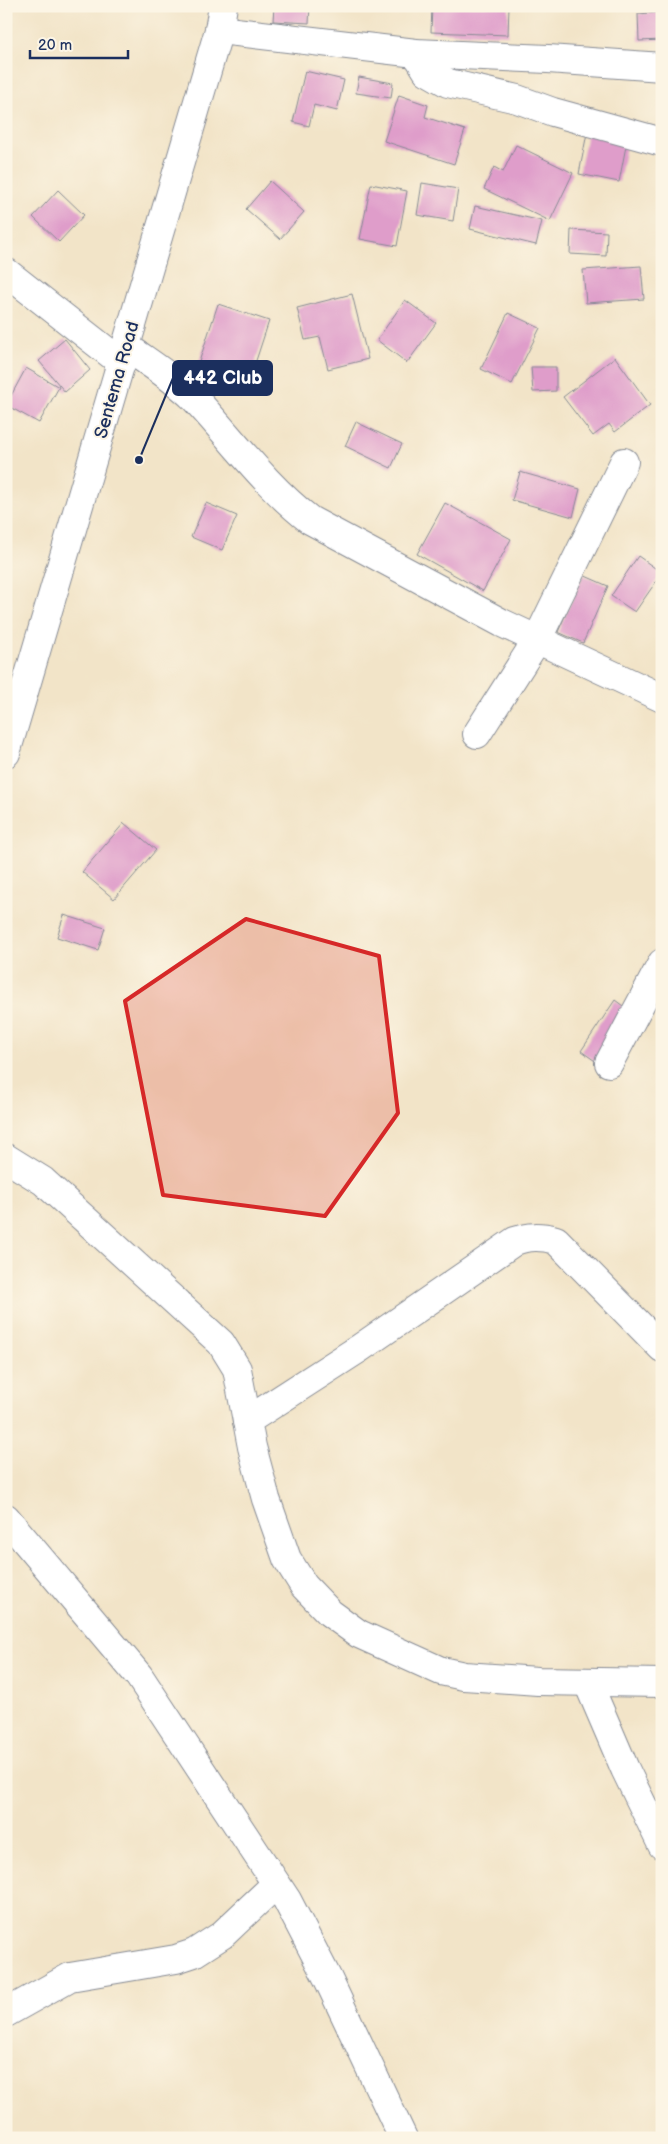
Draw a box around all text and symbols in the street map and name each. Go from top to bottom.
scale bar [30,28,128,60]
text: 20 m [38,36,72,55]
street label: Sentema Road [90,319,144,441]
callout: 442 Club [173,361,272,395]
text: 442 Club [184,367,262,390]

